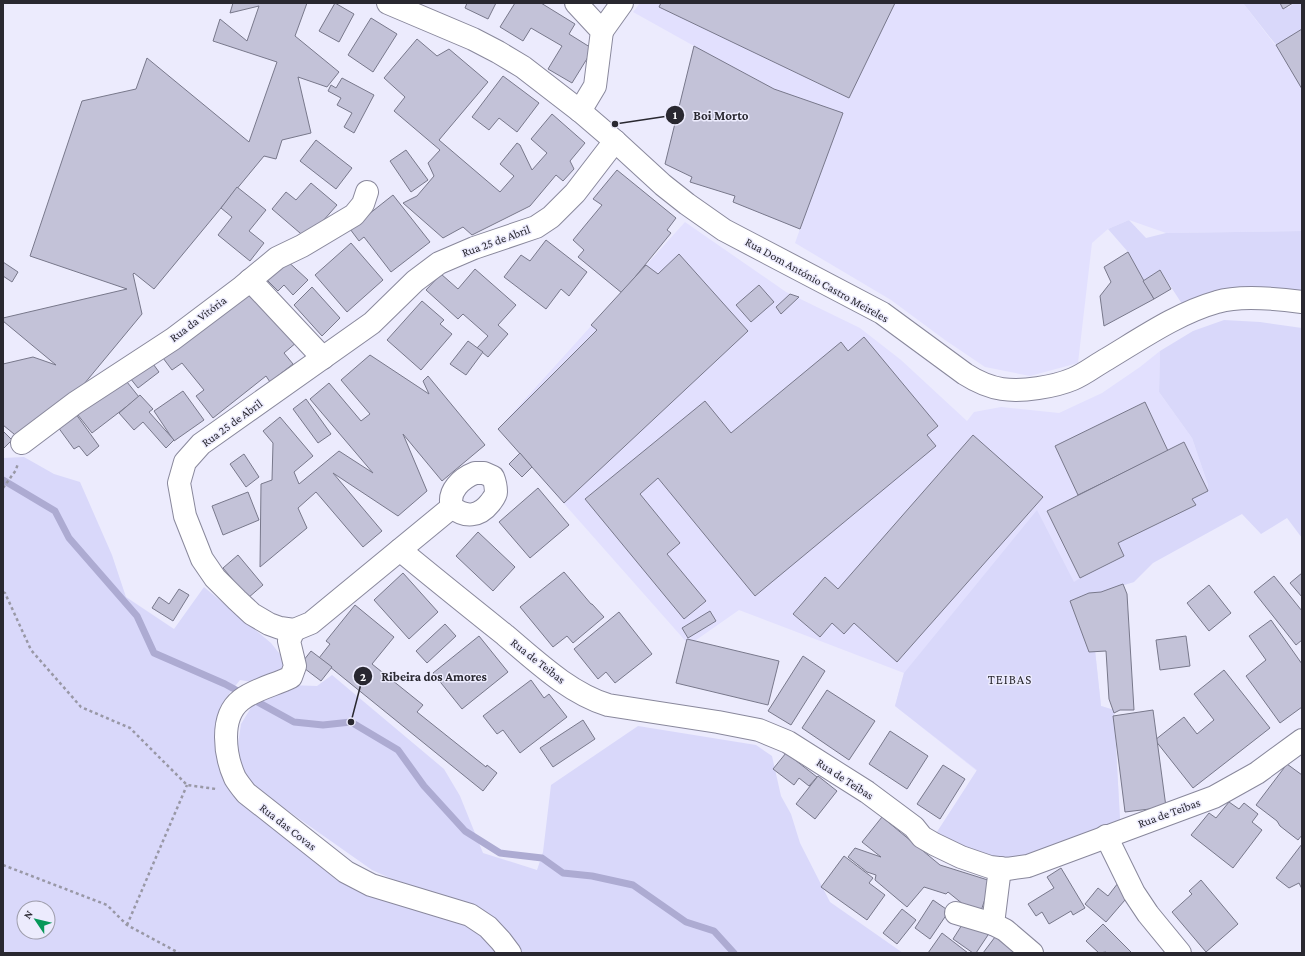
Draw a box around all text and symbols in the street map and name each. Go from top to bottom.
callout: Boi Morto [665,103,756,128]
text: 1 [673,108,678,122]
text: Boi Morto [693,108,749,123]
street label: Rua 25 de Abril [460,222,532,260]
street label: Rua Dom António Castro Meireles [743,235,891,325]
street label: Rua da Vitória [167,293,229,345]
street label: Rua 25 de Abril [199,396,265,450]
street label: Rua de Teibas [508,635,568,687]
callout: Ribeira dos Amores [353,664,495,689]
text: Ribeira dos Amores [381,669,487,684]
text: 2 [360,670,366,684]
district label: TEIBAS [988,672,1032,687]
street label: Rua de Teibas [814,755,876,803]
street label: Rua de Teibas [1136,795,1202,831]
street label: Rua das Covas [257,800,319,854]
north arrow [16,900,56,940]
text: N [21,907,35,921]

